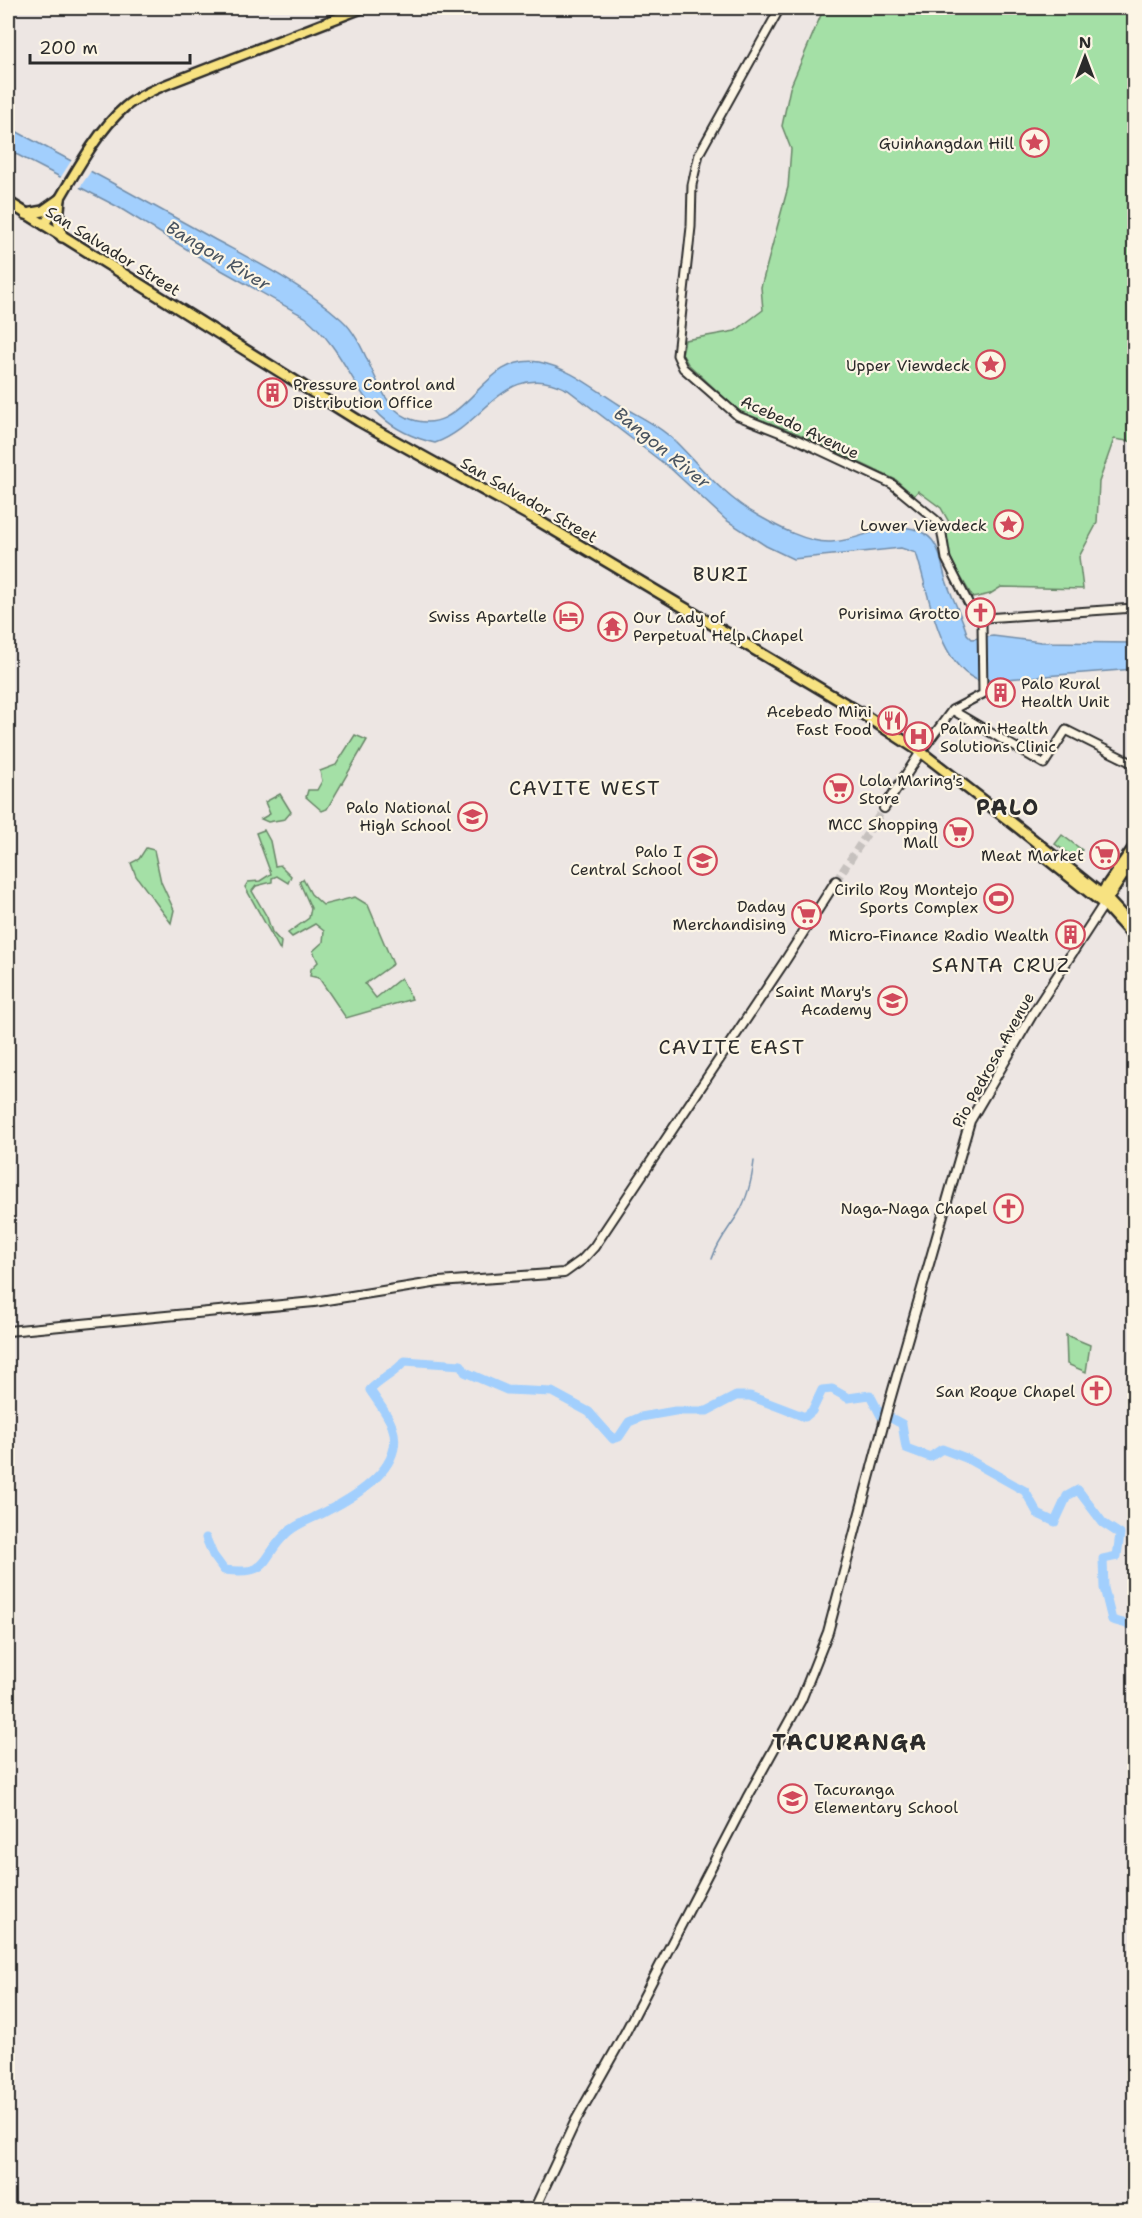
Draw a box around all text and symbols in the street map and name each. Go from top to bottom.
scale bar [30,27,190,65]
north arrow [1055,27,1115,87]
text: N [1079,32,1091,53]
text: 200 m [39,36,98,60]
place icon: Guinhangdan Hill [1019,127,1051,159]
place label: Guinhangdan Hill [879,133,1014,154]
street label: San Salvador Street [42,201,184,301]
water label: Bangon River [161,215,275,297]
place icon: Upper Viewdeck [975,349,1007,381]
place label: Upper Viewdeck [846,355,970,376]
place label: Pressure Control and Distribution Office [293,374,455,413]
building icon: Pressure Control and Distribution Office [256,377,288,409]
street label: Acebedo Avenue [737,390,863,464]
water label: Bangon River [609,402,716,495]
street label: San Salvador Street [457,452,601,548]
place icon: Lower Viewdeck [992,509,1024,541]
place label: Lower Viewdeck [860,515,987,536]
district label: BURI [693,561,749,587]
church icon: Purisima Grotto [965,597,997,629]
hotel icon: Swiss Apartelle [552,600,584,632]
place label: Purisima Grotto [838,603,960,624]
place label: Swiss Apartelle [428,606,547,627]
place label: Our Lady of Perpetual Help Chapel [633,607,803,646]
temple icon: Our Lady of Perpetual Help Chapel [596,610,628,642]
place label: Palo Rural Health Unit [1021,673,1110,712]
building icon: Palo Rural Health Unit [984,676,1016,708]
place label: Acebedo Mini Fast Food [766,701,872,740]
restaurant icon: Acebedo Mini Fast Food [877,704,909,736]
place label: Palami Health Solutions Clinic [940,718,1056,757]
hospital icon: Palami Health Solutions Clinic [903,721,935,753]
place label: Lola Maring's Store [859,770,963,809]
supermarket icon: Lola Maring's Store [822,773,854,805]
district label: CAVITE WEST [509,775,661,801]
district label: PALO [976,793,1040,822]
place label: Palo National High School [346,797,451,836]
school or university icon: Palo National High School [456,800,488,832]
place label: MCC Shopping Mall [828,814,938,853]
supermarket icon: MCC Shopping Mall [943,817,975,849]
supermarket icon: Meat Market [1089,839,1121,871]
place label: Palo I Central School [570,841,682,880]
school or university icon: Palo I Central School [687,844,719,876]
place label: Meat Market [981,845,1084,866]
place label: Cirilo Roy Montejo Sports Complex [834,879,978,918]
sports icon: Cirilo Roy Montejo Sports Complex [983,882,1015,914]
place label: Daday Merchandising [672,896,786,935]
supermarket icon: Daday Merchandising [791,899,823,931]
building icon: Micro-Finance Radio Wealth [1054,919,1086,951]
place label: Micro-Finance Radio Wealth [829,925,1049,946]
district label: SANTA CRUZ [932,952,1070,978]
place label: Saint Mary's Academy [775,981,872,1020]
school or university icon: Saint Mary's Academy [877,984,909,1016]
street label: Pio Pedrosa Avenue [947,989,1039,1131]
district label: CAVITE EAST [658,1034,806,1060]
church icon: Naga-Naga Chapel [992,1192,1024,1224]
place label: Naga-Naga Chapel [841,1198,987,1219]
church icon: San Roque Chapel [1080,1375,1112,1407]
place label: San Roque Chapel [936,1381,1075,1402]
district label: TACURANGA [772,1728,928,1757]
place label: Tacuranga Elementary School [814,1779,958,1818]
school or university icon: Tacuranga Elementary School [777,1782,809,1814]

